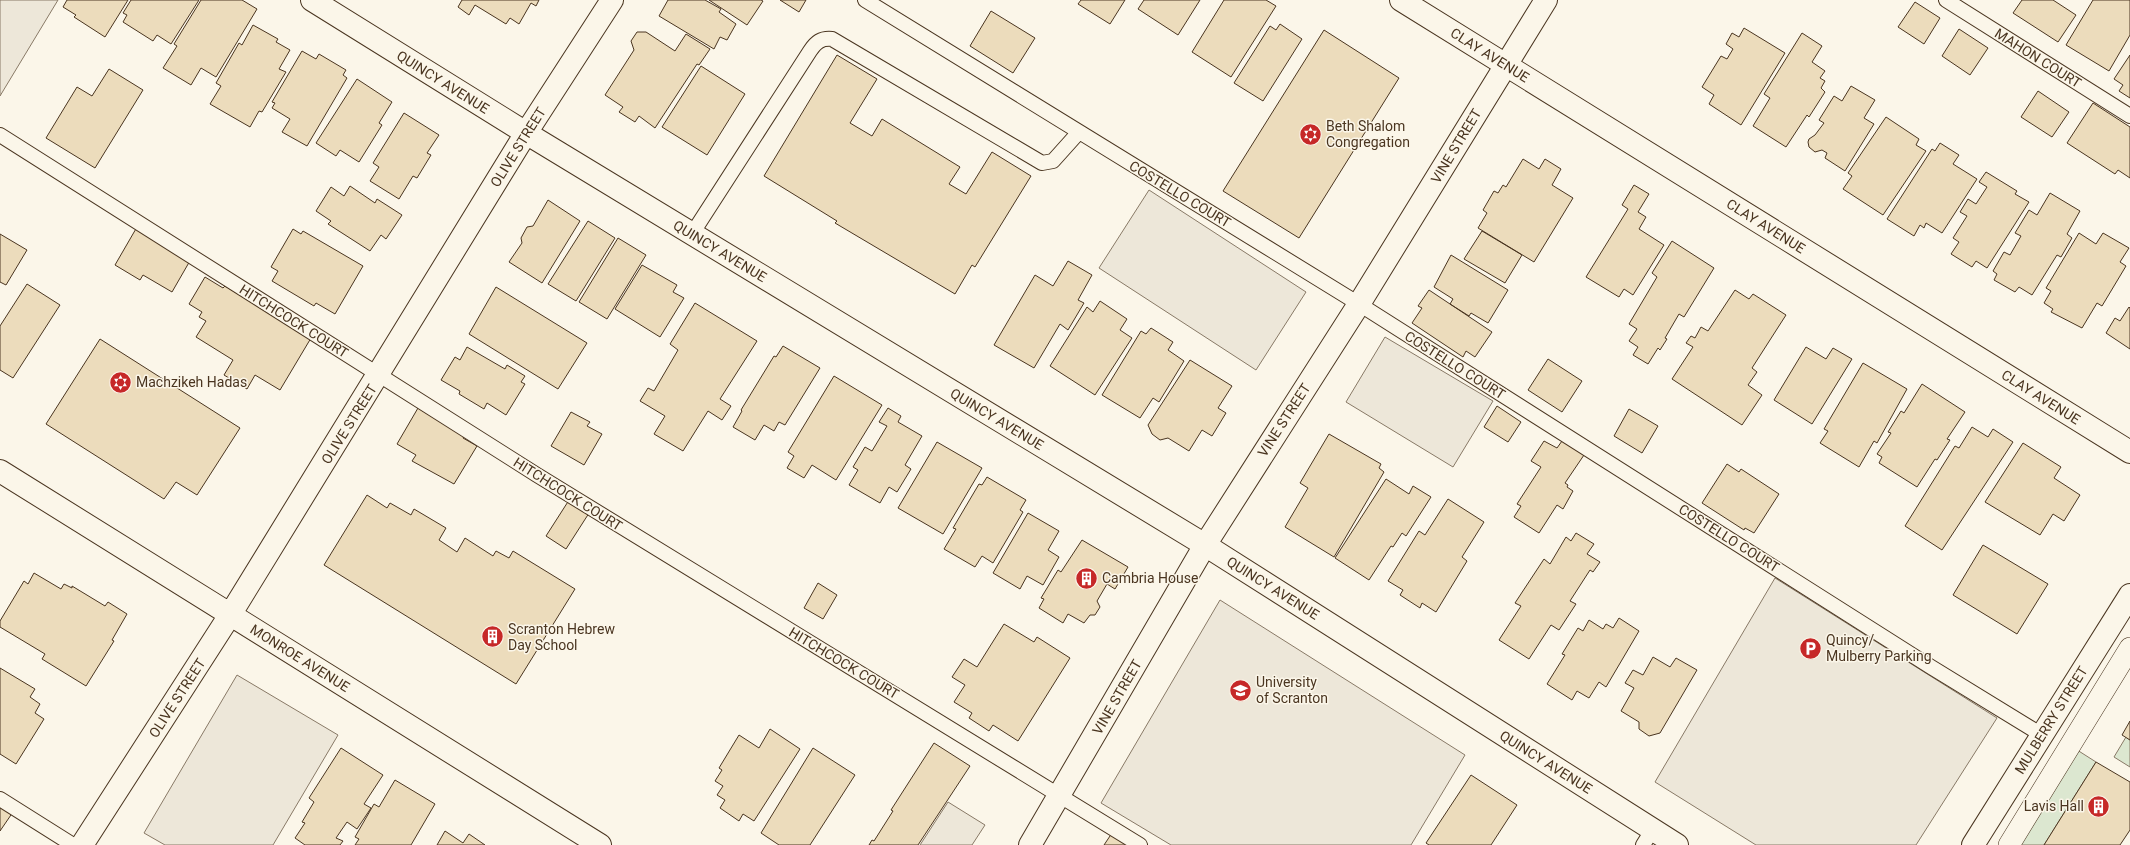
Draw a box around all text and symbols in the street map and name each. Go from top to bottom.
street label: CLAY AVENUE [1448,24,1532,86]
street label: MAHON COURT [1992,25,2085,91]
street label: QUINCY AVENUE [394,47,492,117]
street label: OLIVE STREET [487,104,549,190]
street label: VINE STREET [1428,105,1485,186]
place label: Beth Shalom Congregation [1326,118,1410,150]
synagogue icon: Beth Shalom Congregation [1298,121,1324,147]
street label: COSTELLO COURT [1126,157,1234,231]
street label: CLAY AVENUE [1724,195,1808,257]
street label: QUINCY AVENUE [670,217,770,285]
street label: HITCHCOCK COURT [237,281,352,361]
street label: COSTELLO COURT [1402,328,1509,403]
street label: CLAY AVENUE [1999,366,2083,428]
synagogue icon: Machzikeh Hadas [107,369,133,395]
place label: Machzikeh Hadas [136,374,247,390]
street label: VINE STREET [1254,380,1314,460]
street label: OLIVE STREET [318,381,380,467]
street label: QUINCY AVENUE [947,385,1047,453]
street label: HITCHCOCK COURT [511,454,626,534]
street label: COSTELLO COURT [1676,501,1783,576]
street label: QUINCY AVENUE [1224,553,1322,623]
building icon: Cambria House [1074,565,1100,591]
place label: Cambria House [1102,570,1198,586]
street label: MONROE AVENUE [247,621,353,695]
place label: Scranton Hebrew Day School [508,621,615,653]
building icon: Scranton Hebrew Day School [480,624,506,650]
street label: HITCHCOCK COURT [786,624,902,702]
place label: Quincy/ Mulberry Parking [1826,632,1932,664]
parking icon: Quincy/ Mulberry Parking [1797,635,1823,661]
street label: OLIVE STREET [146,655,209,741]
street label: VINE STREET [1089,656,1145,737]
street label: MULBERRY STREET [2011,663,2091,777]
place label: University of Scranton [1256,674,1328,706]
school or university icon: University of Scranton [1228,677,1254,703]
street label: QUINCY AVENUE [1497,727,1595,797]
building icon: Lavis Hall [2086,793,2112,819]
place label: Lavis Hall [2024,798,2084,814]

